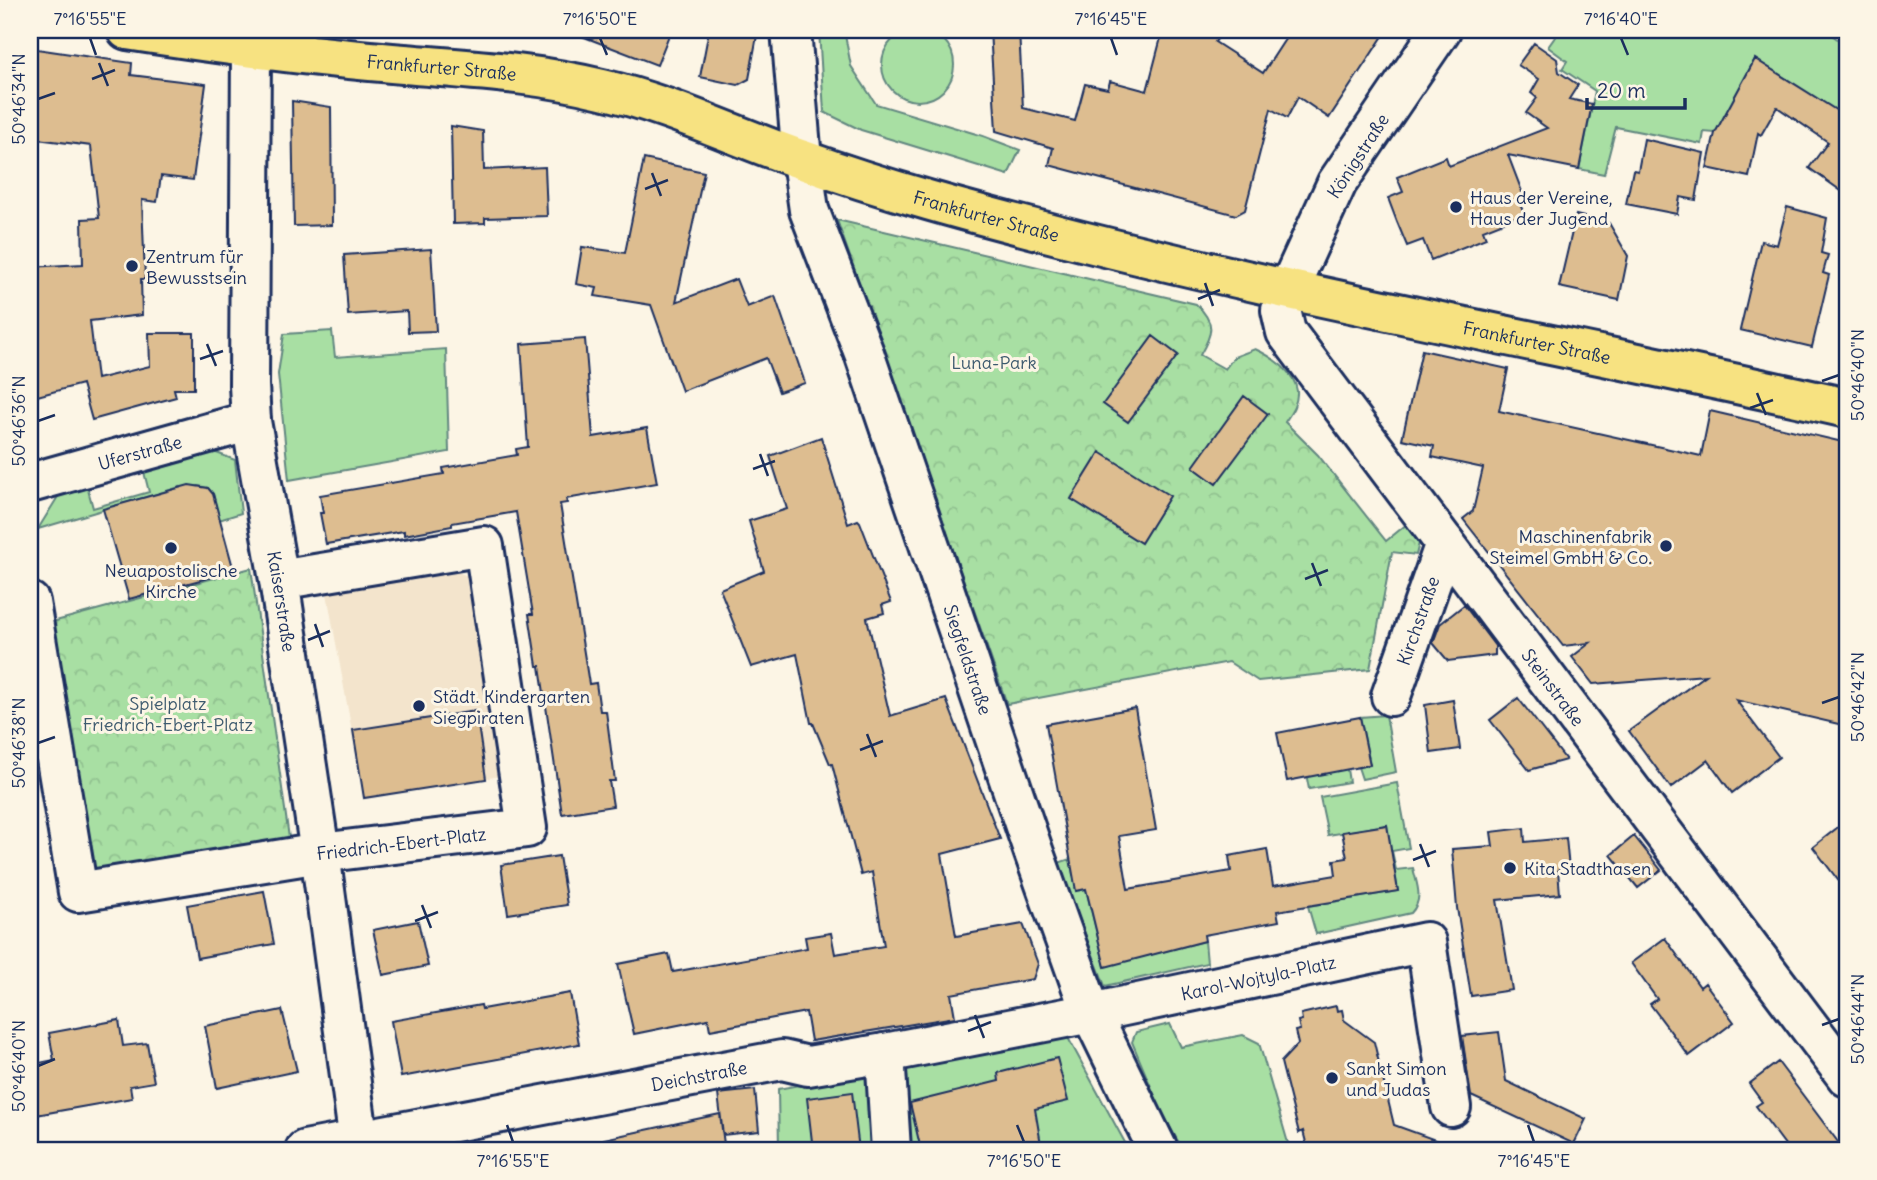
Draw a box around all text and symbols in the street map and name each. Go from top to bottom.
text: 7°16'55"E [53,7,127,30]
text: 7°16'50"E [563,7,637,30]
text: 7°16'45"E [1075,7,1147,30]
text: 7°16'40"E [1584,7,1658,30]
street label: Frankfurter Straße [366,49,518,85]
text: 50°46'34"N [7,53,30,145]
scale bar [1587,66,1685,110]
text: 20 m [1597,77,1646,104]
street label: Königstraße [1322,109,1394,203]
street label: Frankfurter Straße [911,185,1062,246]
place label: Haus der Vereine, Haus der Jugend [1470,186,1613,230]
marker: Haus der Vereine, Haus der Jugend [1448,199,1464,215]
place label: Zentrum für Bewusstsein [146,245,247,289]
marker: Zentrum für Bewusstsein [124,258,140,274]
street label: Frankfurter Straße [1461,316,1613,369]
text: 50°46'40"N [1846,329,1869,421]
park label: Luna-Park [951,351,1037,374]
text: 50°46'36"N [7,375,30,467]
street label: Uferstraße [95,430,184,475]
place label: Maschinenfabrik Steimel GmbH & Co. [1489,525,1652,569]
marker: Maschinenfabrik Steimel GmbH & Co. [1658,538,1674,554]
marker: Neuapostolische Kirche [163,540,179,556]
street label: Kaiserstraße [263,549,301,653]
place label: Neuapostolische Kirche [105,559,237,603]
street label: Kirchstraße [1391,573,1444,668]
street label: Siegfeldstraße [939,602,998,718]
street label: Steinstraße [1517,644,1590,730]
text: 50°46'42"N [1846,652,1869,742]
place label: Städt. Kindergarten Siegpiraten [433,685,590,729]
park label: Spielplatz Friedrich-Ebert-Platz [83,692,254,736]
text: 50°46'38"N [7,697,30,789]
marker: Städt. Kindergarten Siegpiraten [411,698,427,714]
street label: Friedrich-Ebert-Platz [315,821,488,865]
place label: Kita Stadthasen [1524,857,1651,880]
marker: Kita Stadthasen [1502,860,1518,876]
street label: Karol-Wojtyla-Platz [1179,950,1338,1005]
text: 50°46'44"N [1846,974,1869,1064]
text: 50°46'40"N [7,1020,30,1112]
street label: Deichstraße [649,1055,749,1096]
place label: Sankt Simon und Judas [1346,1057,1447,1101]
marker: Sankt Simon und Judas [1324,1070,1340,1086]
text: 7°16'55"E [476,1149,550,1172]
text: 7°16'50"E [987,1149,1061,1172]
text: 7°16'45"E [1498,1149,1570,1172]

